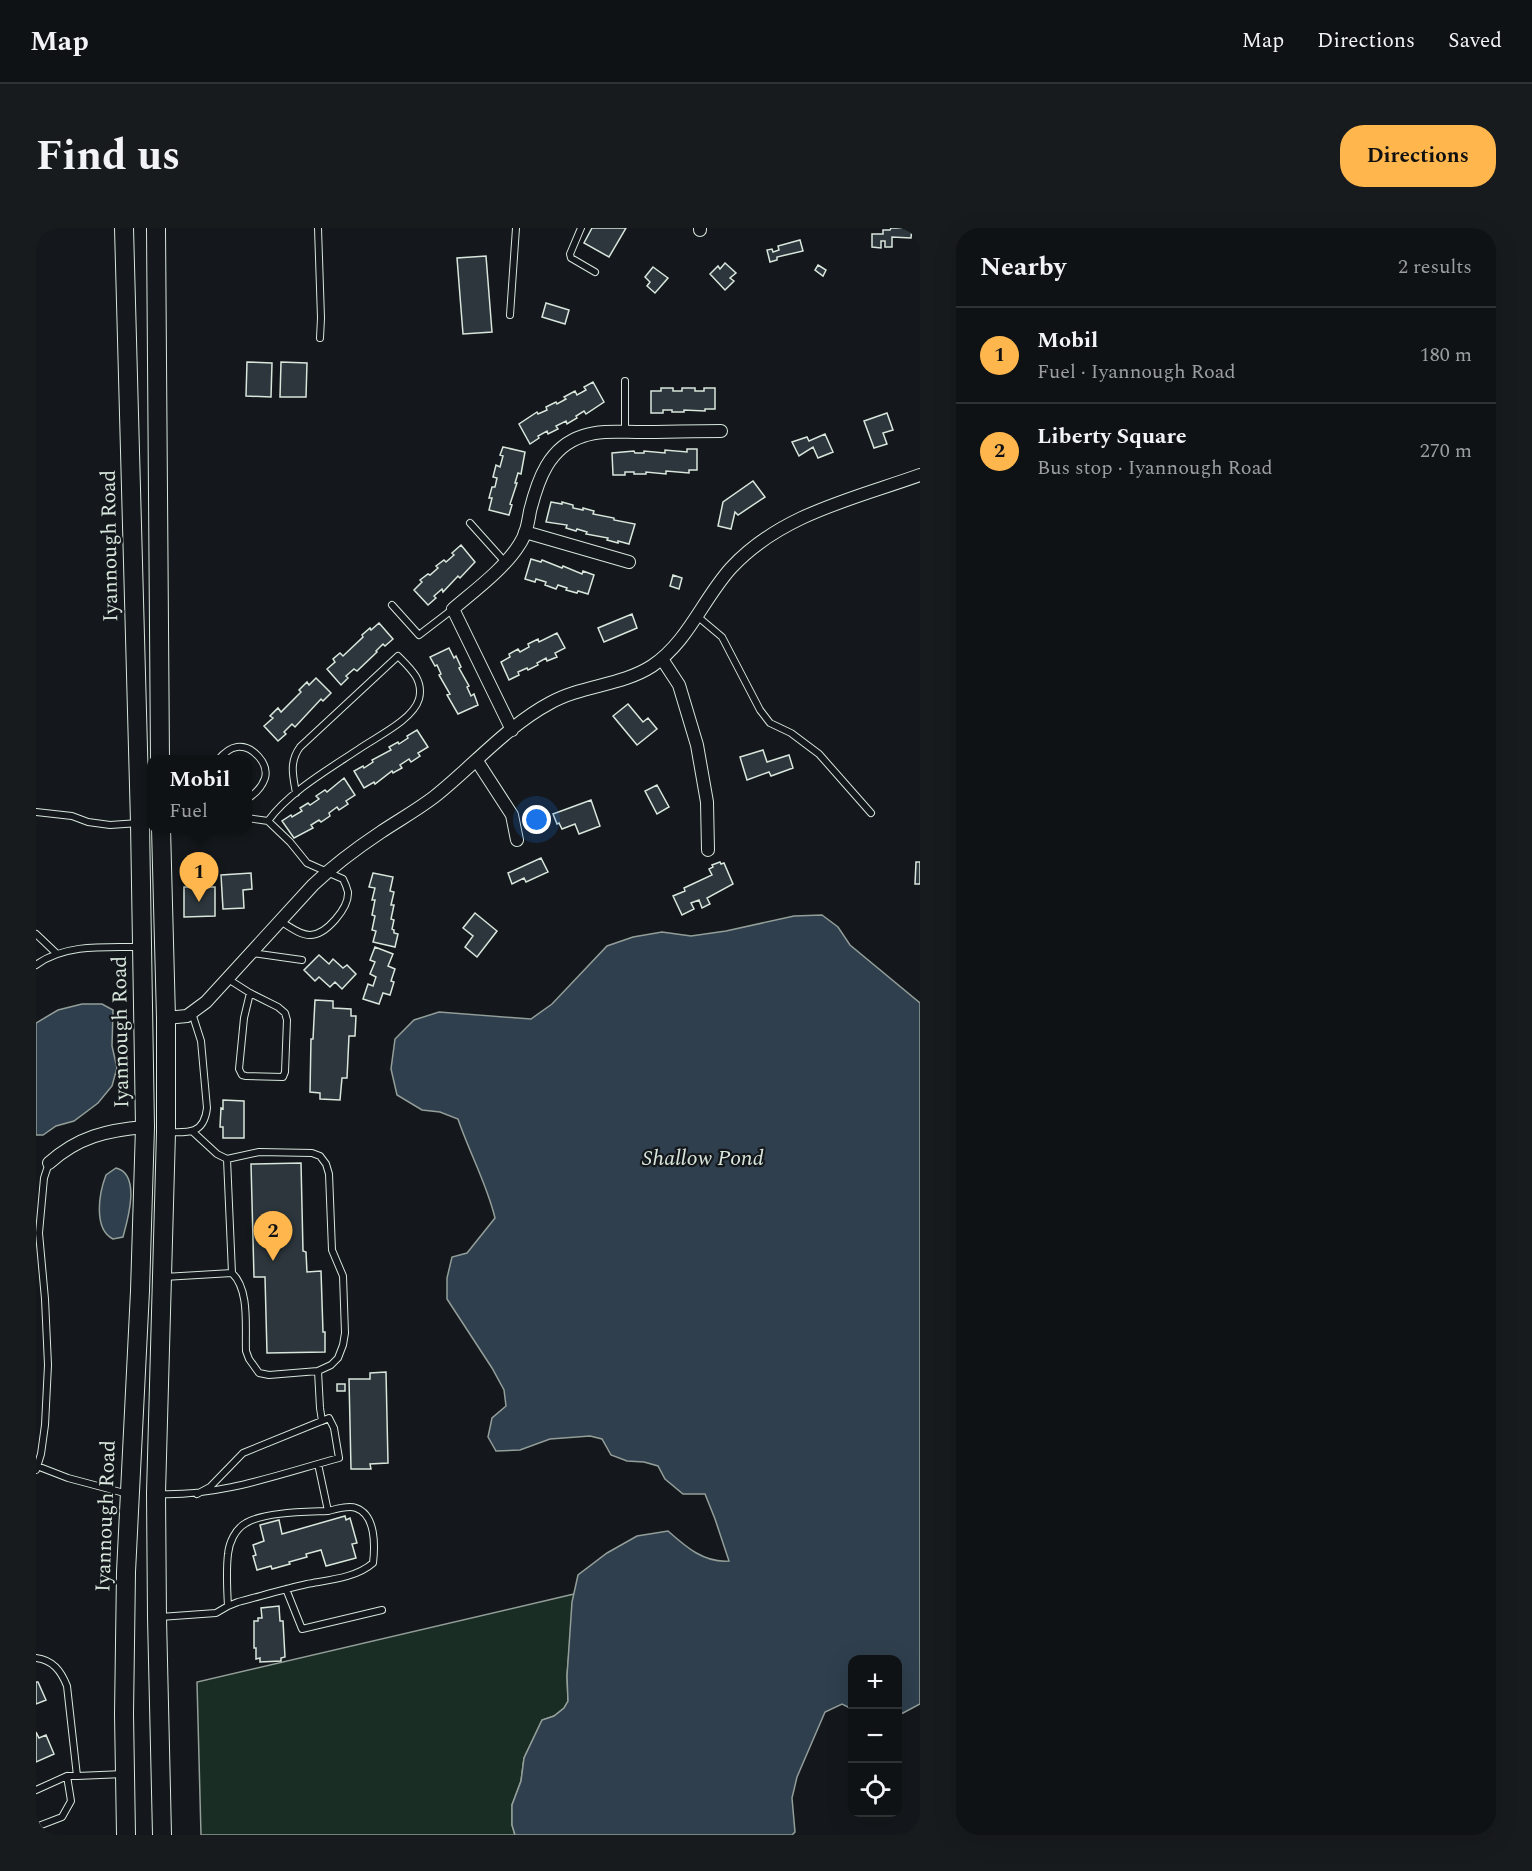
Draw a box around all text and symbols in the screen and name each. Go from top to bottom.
text: Map [30,20,89,63]
text: Map [1242,25,1284,57]
text: Directions [1317,25,1415,57]
text: Saved [1448,25,1502,57]
text: Find us [36,125,180,188]
button: Directions [1340,125,1496,187]
text: Nearby [980,247,1066,287]
text: 2 results [1398,252,1472,282]
text: Mobil [1037,324,1098,357]
text: 1 [994,340,1005,370]
text: 180 m [1420,340,1472,370]
text: Fuel · Iyannough Road [1037,357,1236,387]
text: Liberty Square [1037,420,1187,453]
text: 2 [994,436,1005,466]
text: 270 m [1420,436,1472,466]
text: Bus stop · Iyannough Road [1037,453,1273,483]
street label: Iyannough Road [93,470,127,622]
popup [147,755,252,833]
text: Mobil [169,763,230,796]
text: Fuel [169,796,208,826]
your location [522,805,551,834]
pin: 1 [180,852,218,902]
street label: Iyannough Road [104,956,138,1108]
water label: Shallow Pond [642,1142,764,1175]
pin: 2 [254,1212,292,1261]
street label: Iyannough Road [87,1439,125,1593]
map controls [848,1655,902,1817]
button: + [848,1655,902,1709]
button: − [848,1709,902,1763]
button: locate [848,1763,902,1817]

